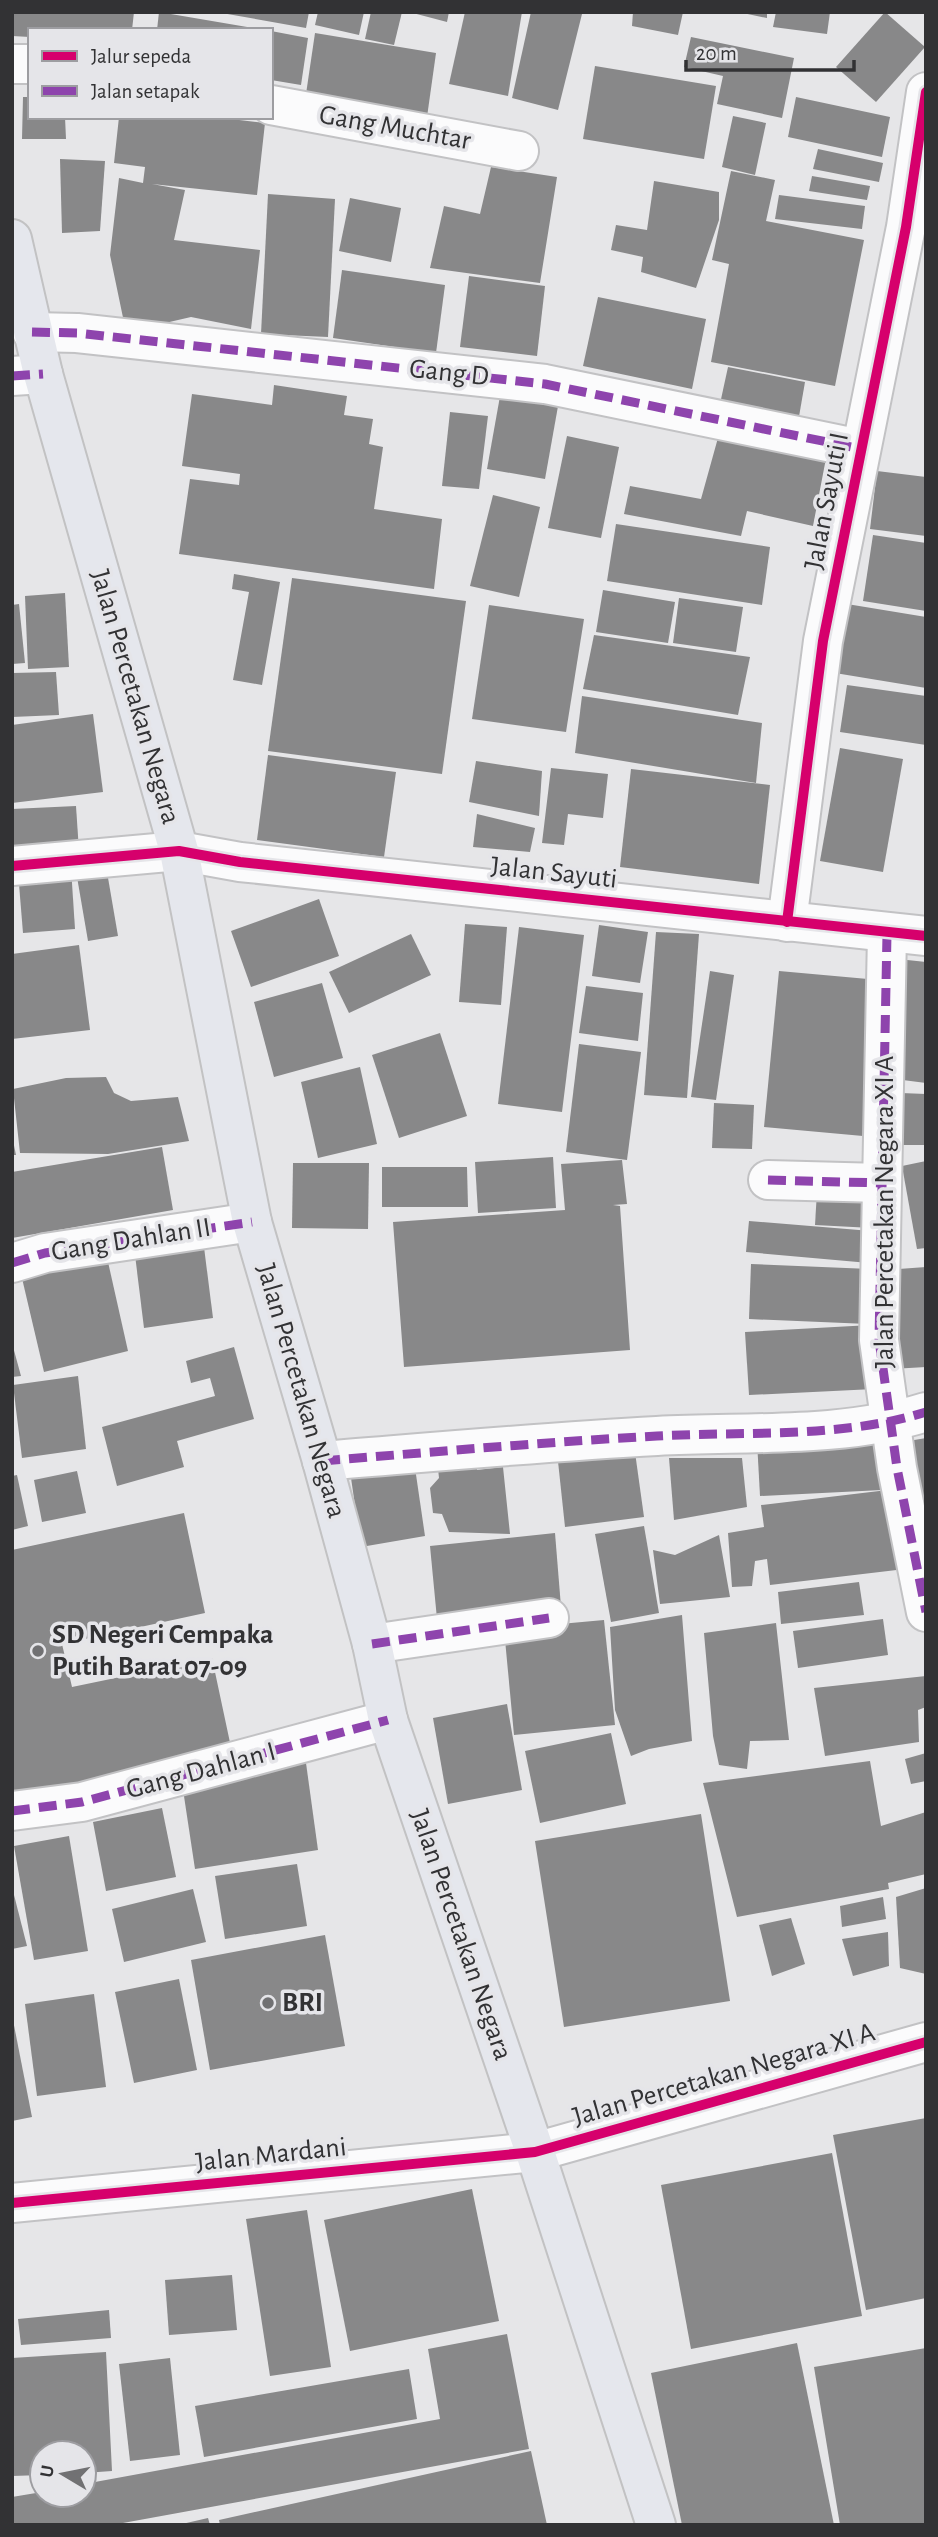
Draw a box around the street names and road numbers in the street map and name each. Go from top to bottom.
street label: Gang Muchtar [317,101,473,155]
street label: Gang D [408,355,490,391]
street label: Jalan Sayuti I [800,430,854,572]
street label: Jalan Percetakan Negara [85,567,185,827]
street label: Jalan Sayuti [489,852,619,894]
street label: Jalan Percetakan Negara XI A [871,1056,899,1368]
street label: Gang Dahlan II [49,1214,213,1266]
street label: Jalan Percetakan Negara [251,1261,351,1521]
street label: Gang Dahlan I [123,1738,279,1804]
street label: Jalan Percetakan Negara [405,1806,517,2064]
street label: Jalan Percetakan Negara XI A [570,2018,878,2132]
street label: Jalan Mardani [194,2133,348,2177]

